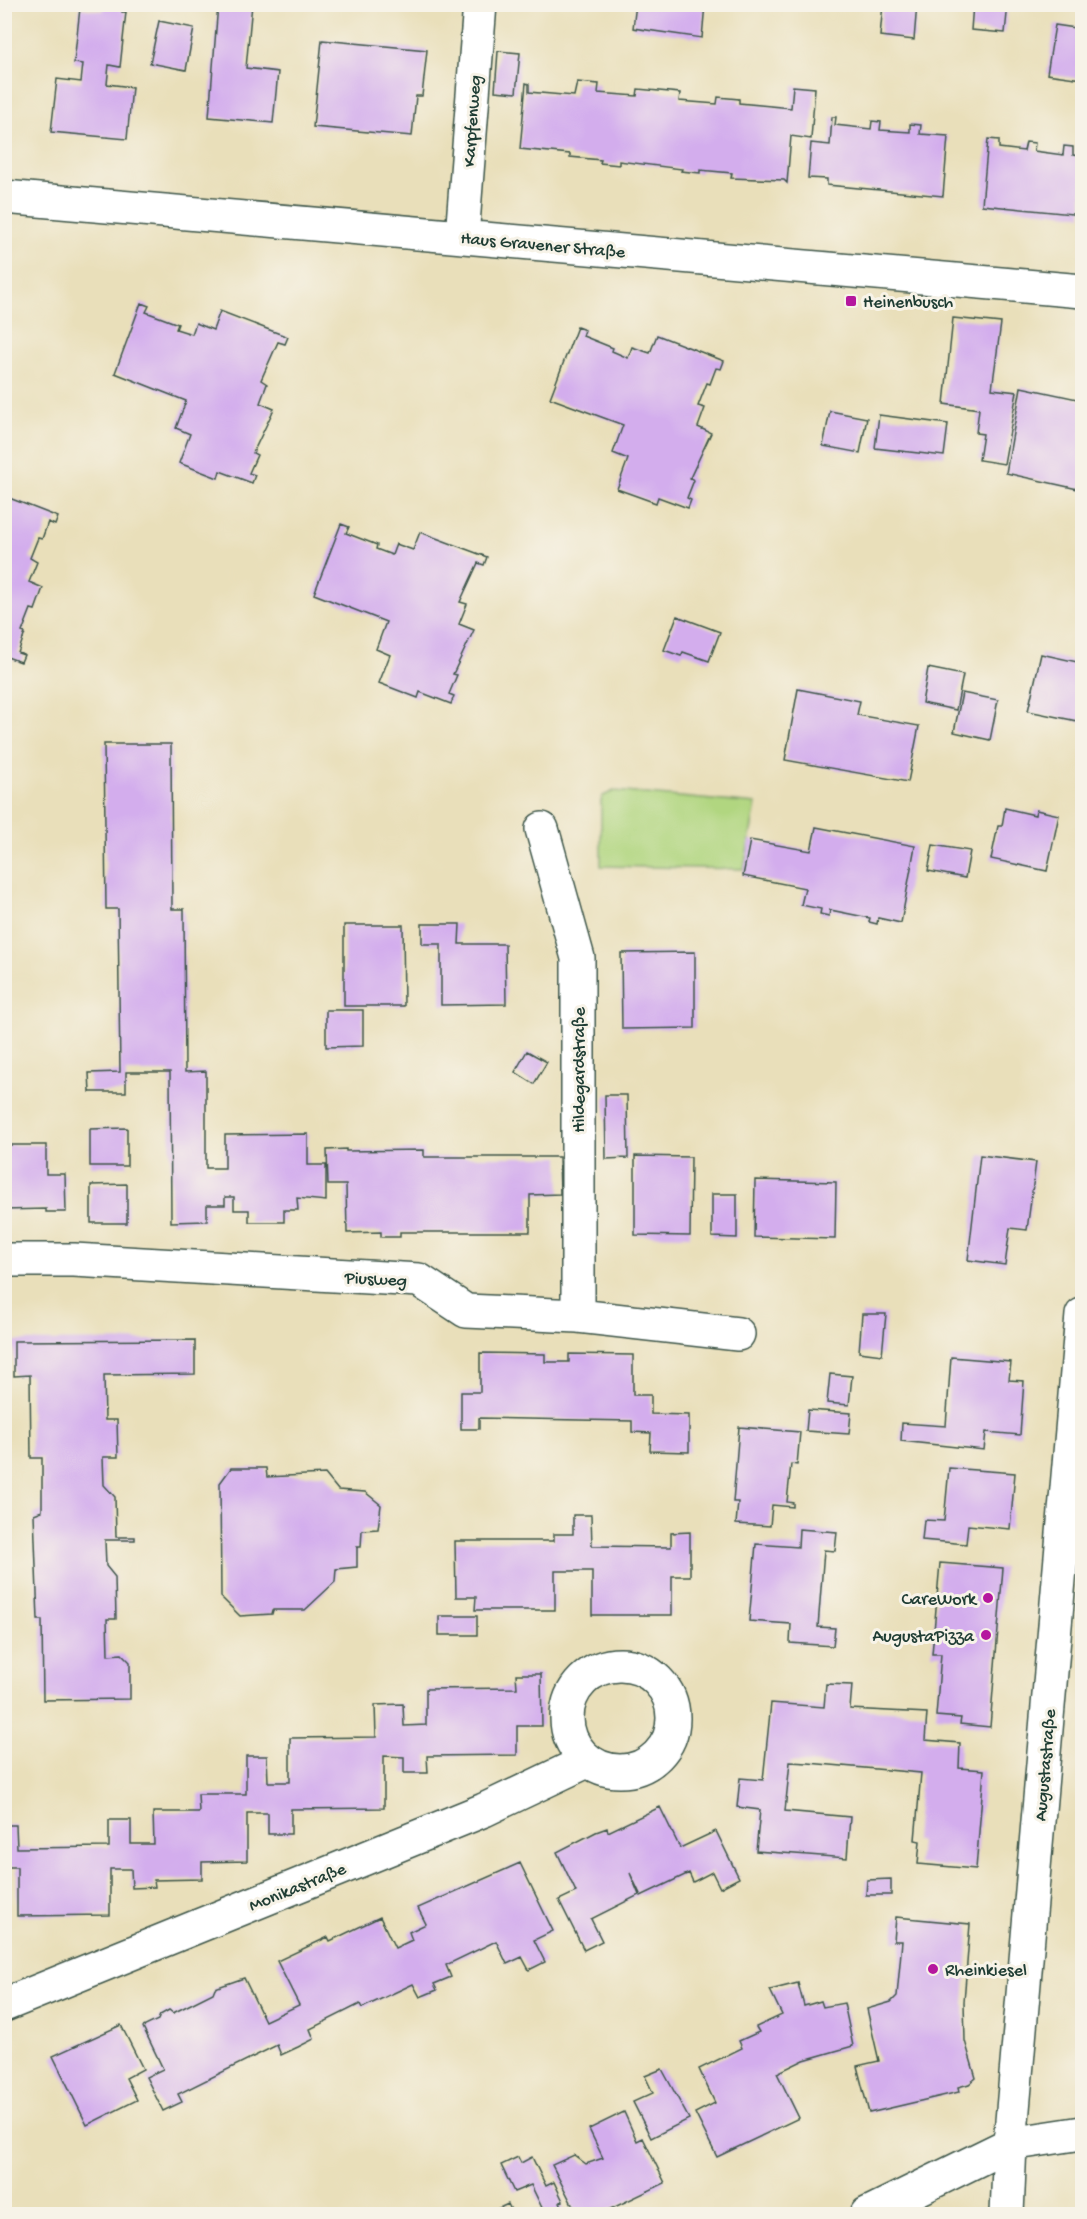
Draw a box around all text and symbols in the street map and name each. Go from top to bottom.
street label: Karpfenweg [460,75,487,168]
street label: Haus Gravener Straße [460,229,627,264]
place label: Heinenbusch [863,293,954,314]
marker: Heinenbusch [844,294,858,308]
street label: Hildegardstraße [570,1006,591,1133]
street label: Piusweg [343,1268,408,1293]
place label: CareWork [902,1590,978,1611]
marker: CareWork [981,1591,995,1605]
place label: AugustaPizza [873,1627,975,1648]
marker: AugustaPizza [979,1628,993,1642]
street label: Augustastraße [1031,1708,1062,1822]
street label: Monikastraße [246,1859,350,1917]
place label: Rheinkiesel [945,1961,1027,1982]
marker: Rheinkiesel [926,1962,940,1976]

